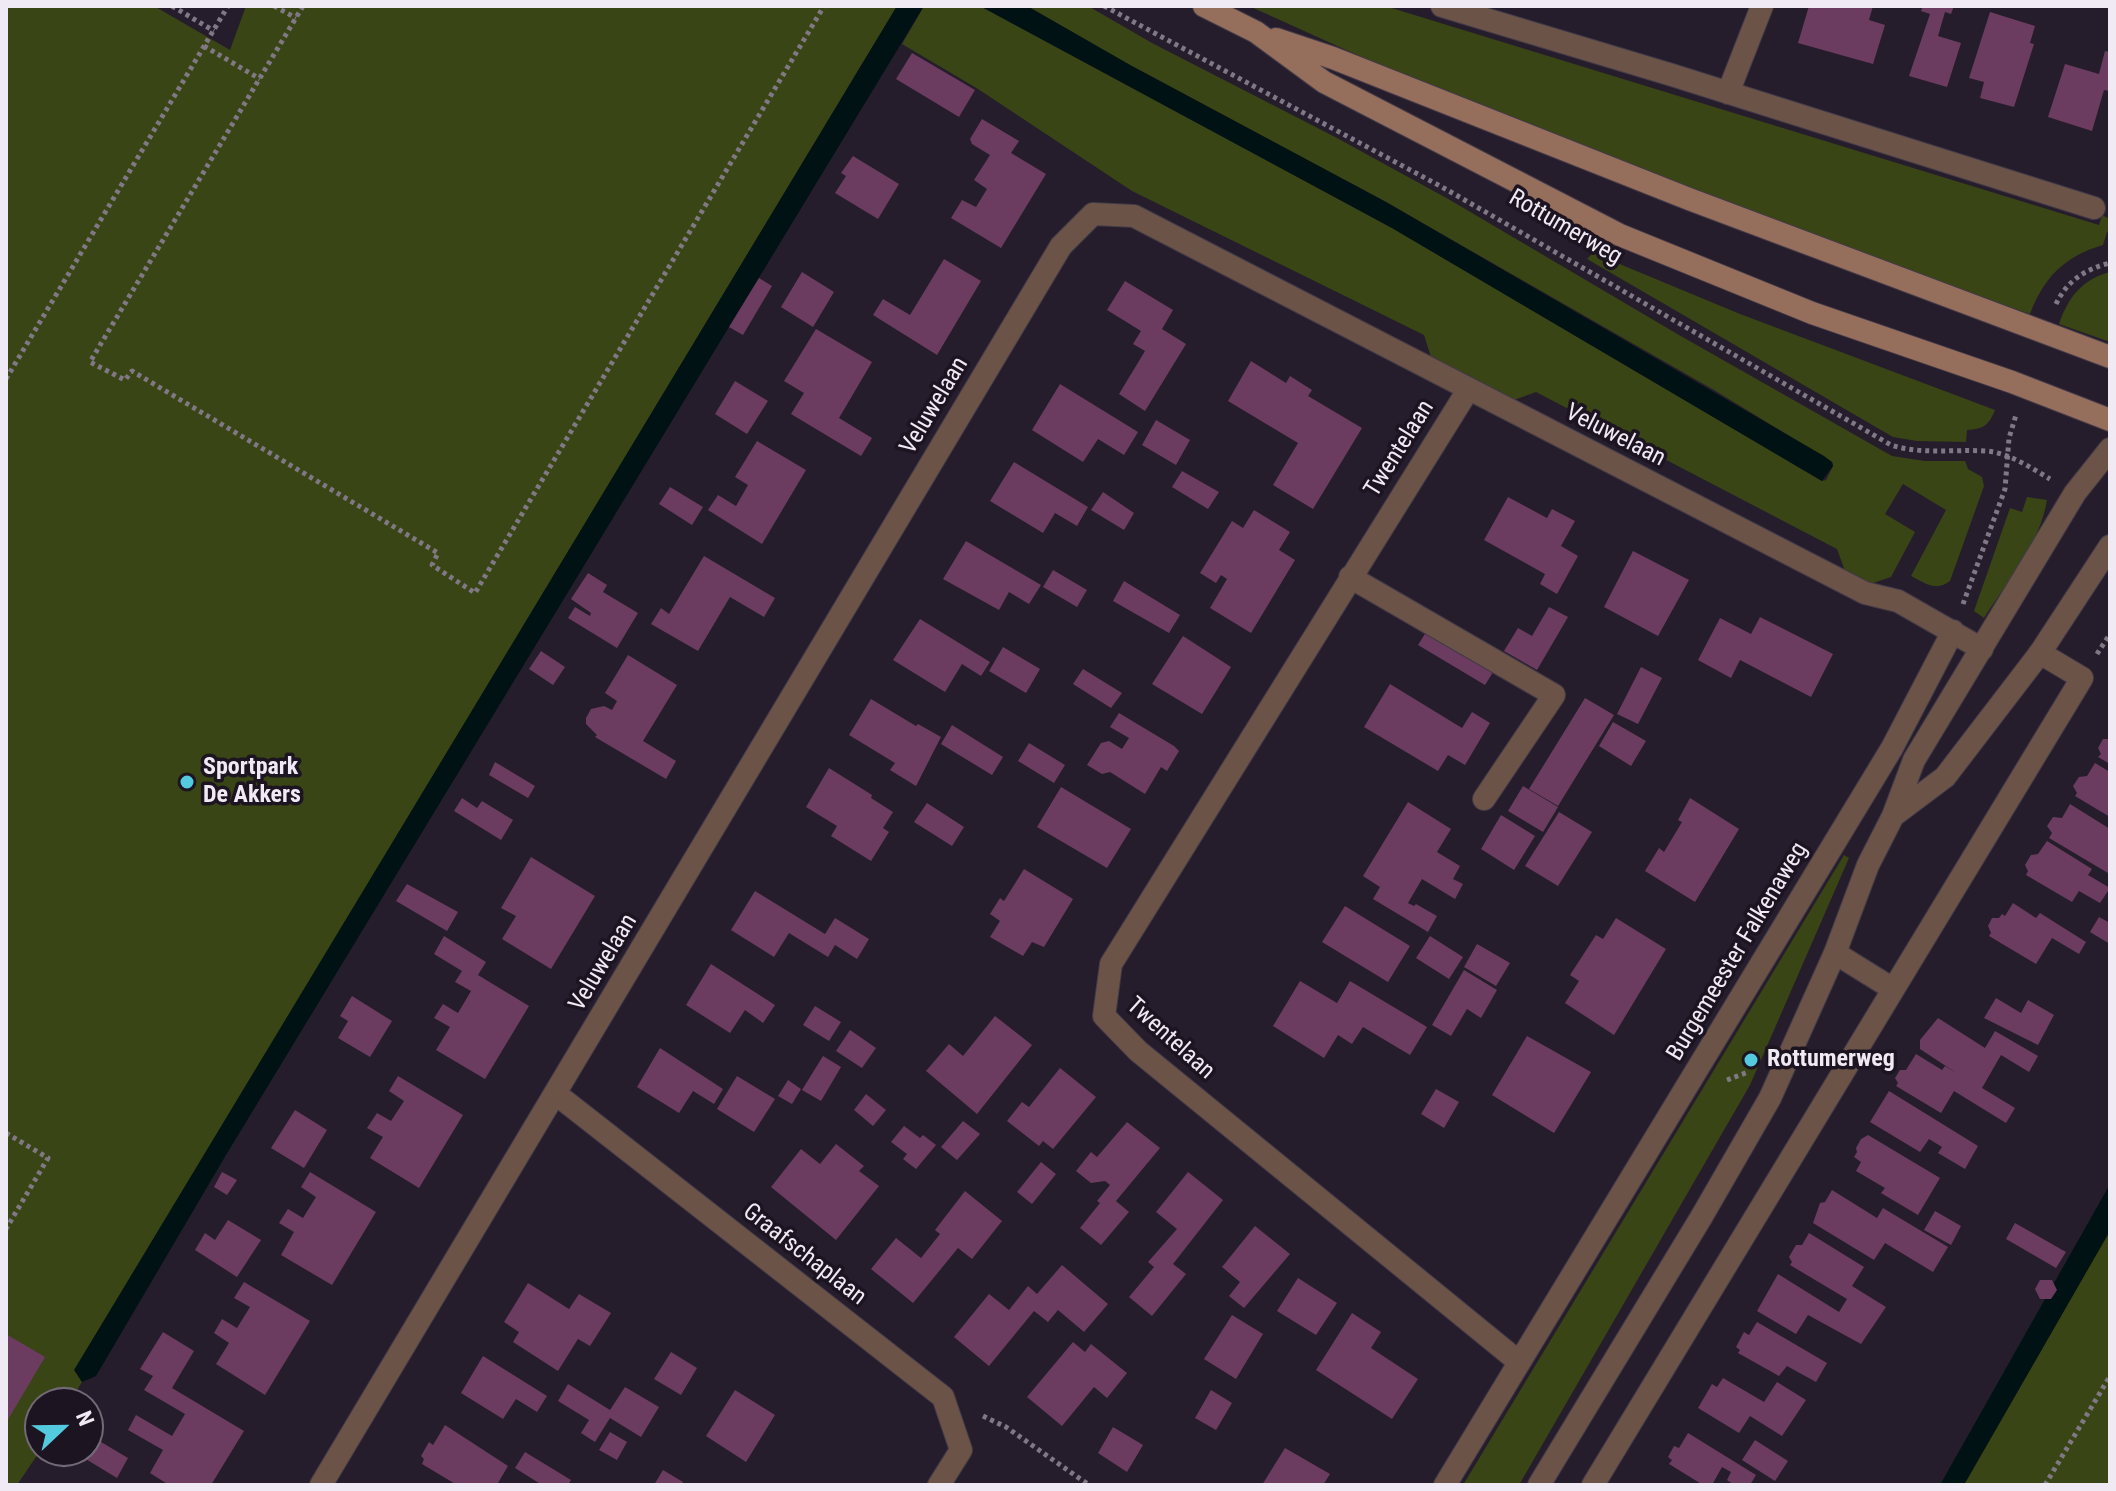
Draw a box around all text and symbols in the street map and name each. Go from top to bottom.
street label: Rottumerweg [1503,184,1627,272]
street label: Veluwelaan [895,352,975,460]
street label: Twentelaan [1359,395,1441,503]
street label: Veluwelaan [1560,399,1670,473]
place label: Sportpark De Akkers [203,754,301,810]
marker: Sportpark De Akkers [178,773,196,791]
street label: Burgemeester Falkenaweg [1661,838,1815,1066]
street label: Veluwelaan [564,909,644,1017]
street label: Twentelaan [1120,992,1220,1086]
place label: Rottumerweg [1767,1046,1895,1074]
marker: Rottumerweg [1742,1051,1760,1069]
street label: Graafschaplaan [737,1198,871,1312]
north arrow [24,1387,104,1467]
text: N [71,1408,99,1429]

